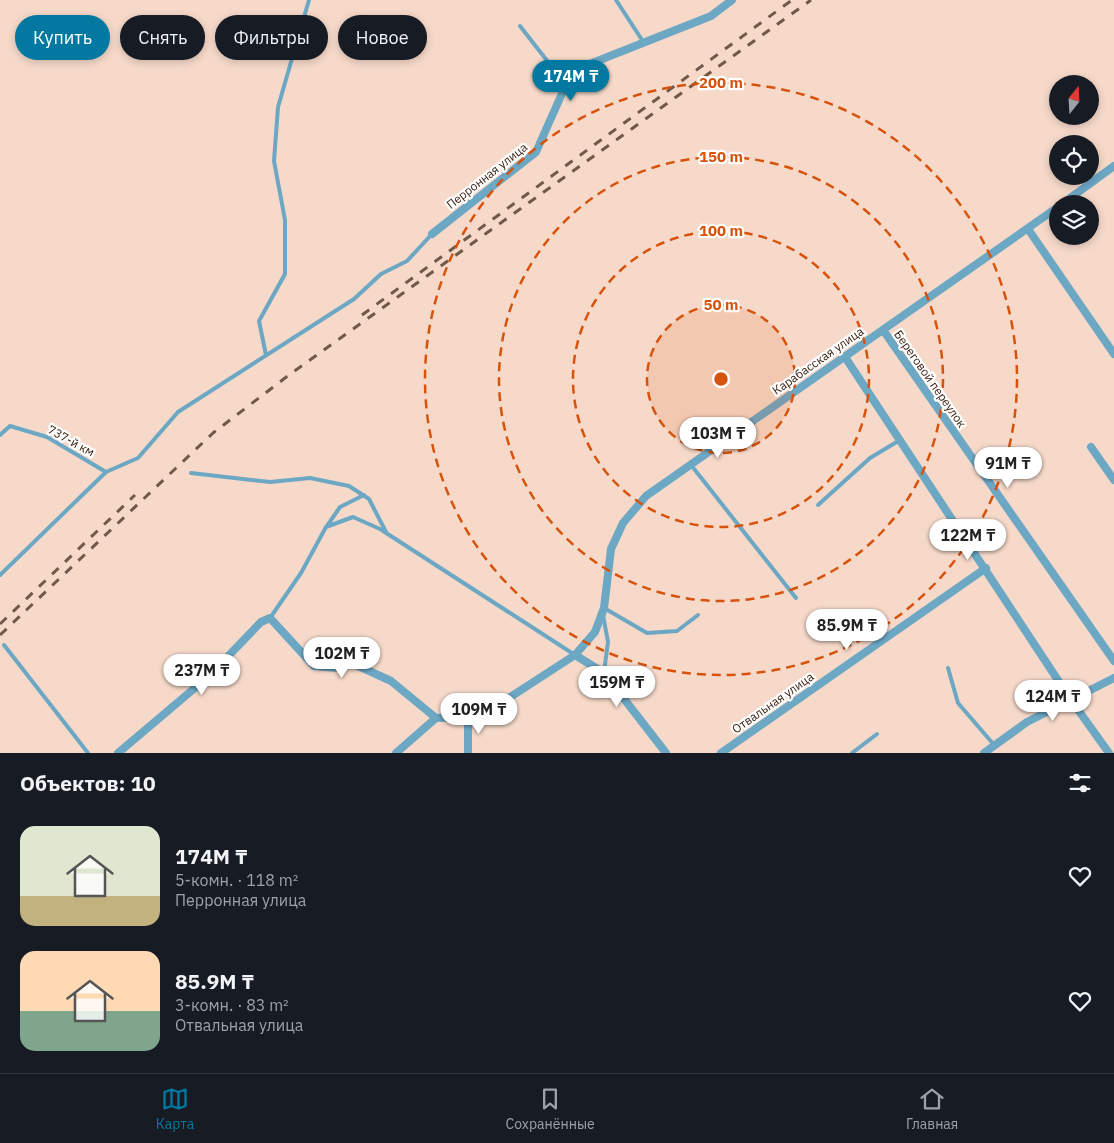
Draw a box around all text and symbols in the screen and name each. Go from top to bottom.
chip: Купить [15,15,110,60]
chip: Снять [120,15,205,60]
chip: Фильтры [215,15,328,60]
chip: Новое [338,15,427,60]
pin: 174M ₸ [530,59,612,102]
text: 174M ₸ [543,66,599,86]
text: 200 m [699,73,743,92]
north arrow [1049,75,1099,125]
map controls [1049,75,1099,245]
button: locate [1049,135,1099,185]
street label: Перронная улица [443,139,531,212]
text: 150 m [699,147,743,166]
button: layers [1049,195,1099,245]
text: 100 m [699,221,743,240]
text: 50 m [704,295,738,314]
street label: Карабасская улица [769,323,867,398]
street label: Береговой переулок [891,327,970,431]
centre of rings [712,370,730,388]
pin: 103M ₸ [677,416,759,459]
street label: 737-й км [45,422,97,460]
text: 103M ₸ [690,423,746,443]
pin: 91M ₸ [973,446,1043,489]
text: 91M ₸ [985,453,1031,473]
pin: 122M ₸ [927,518,1009,561]
text: 122M ₸ [940,525,996,545]
pin: 85.9M ₸ [801,608,893,651]
text: 85.9M ₸ [817,615,877,635]
pin: 102M ₸ [301,636,383,679]
text: 102M ₸ [314,643,370,663]
pin: 237M ₸ [161,654,243,696]
text: 237M ₸ [174,660,230,680]
pin: 159M ₸ [576,666,658,708]
street label: Отвальная улица [729,668,817,736]
text: 159M ₸ [589,672,645,692]
pin: 124M ₸ [1012,680,1094,722]
text: 124M ₸ [1025,686,1081,706]
pin: 109M ₸ [438,692,520,735]
text: 109M ₸ [451,699,507,719]
text: Объектов: 10 [20,769,156,797]
icon: filters [1066,769,1094,797]
text: 174M ₸ [175,842,248,870]
icon: home [60,846,120,906]
icon: heart [1066,862,1094,890]
text: 5-комн. · 118 m² [175,870,298,890]
text: Перронная улица [175,890,306,910]
text: 85.9M ₸ [175,967,254,995]
icon: home [60,971,120,1031]
icon: heart [1066,987,1094,1015]
text: 3-комн. · 83 m² [175,995,289,1015]
text: Отвальная улица [175,1015,303,1035]
tab: Карта [156,1085,194,1133]
tab: Сохранённые [505,1085,595,1133]
tab: Главная [906,1085,958,1133]

